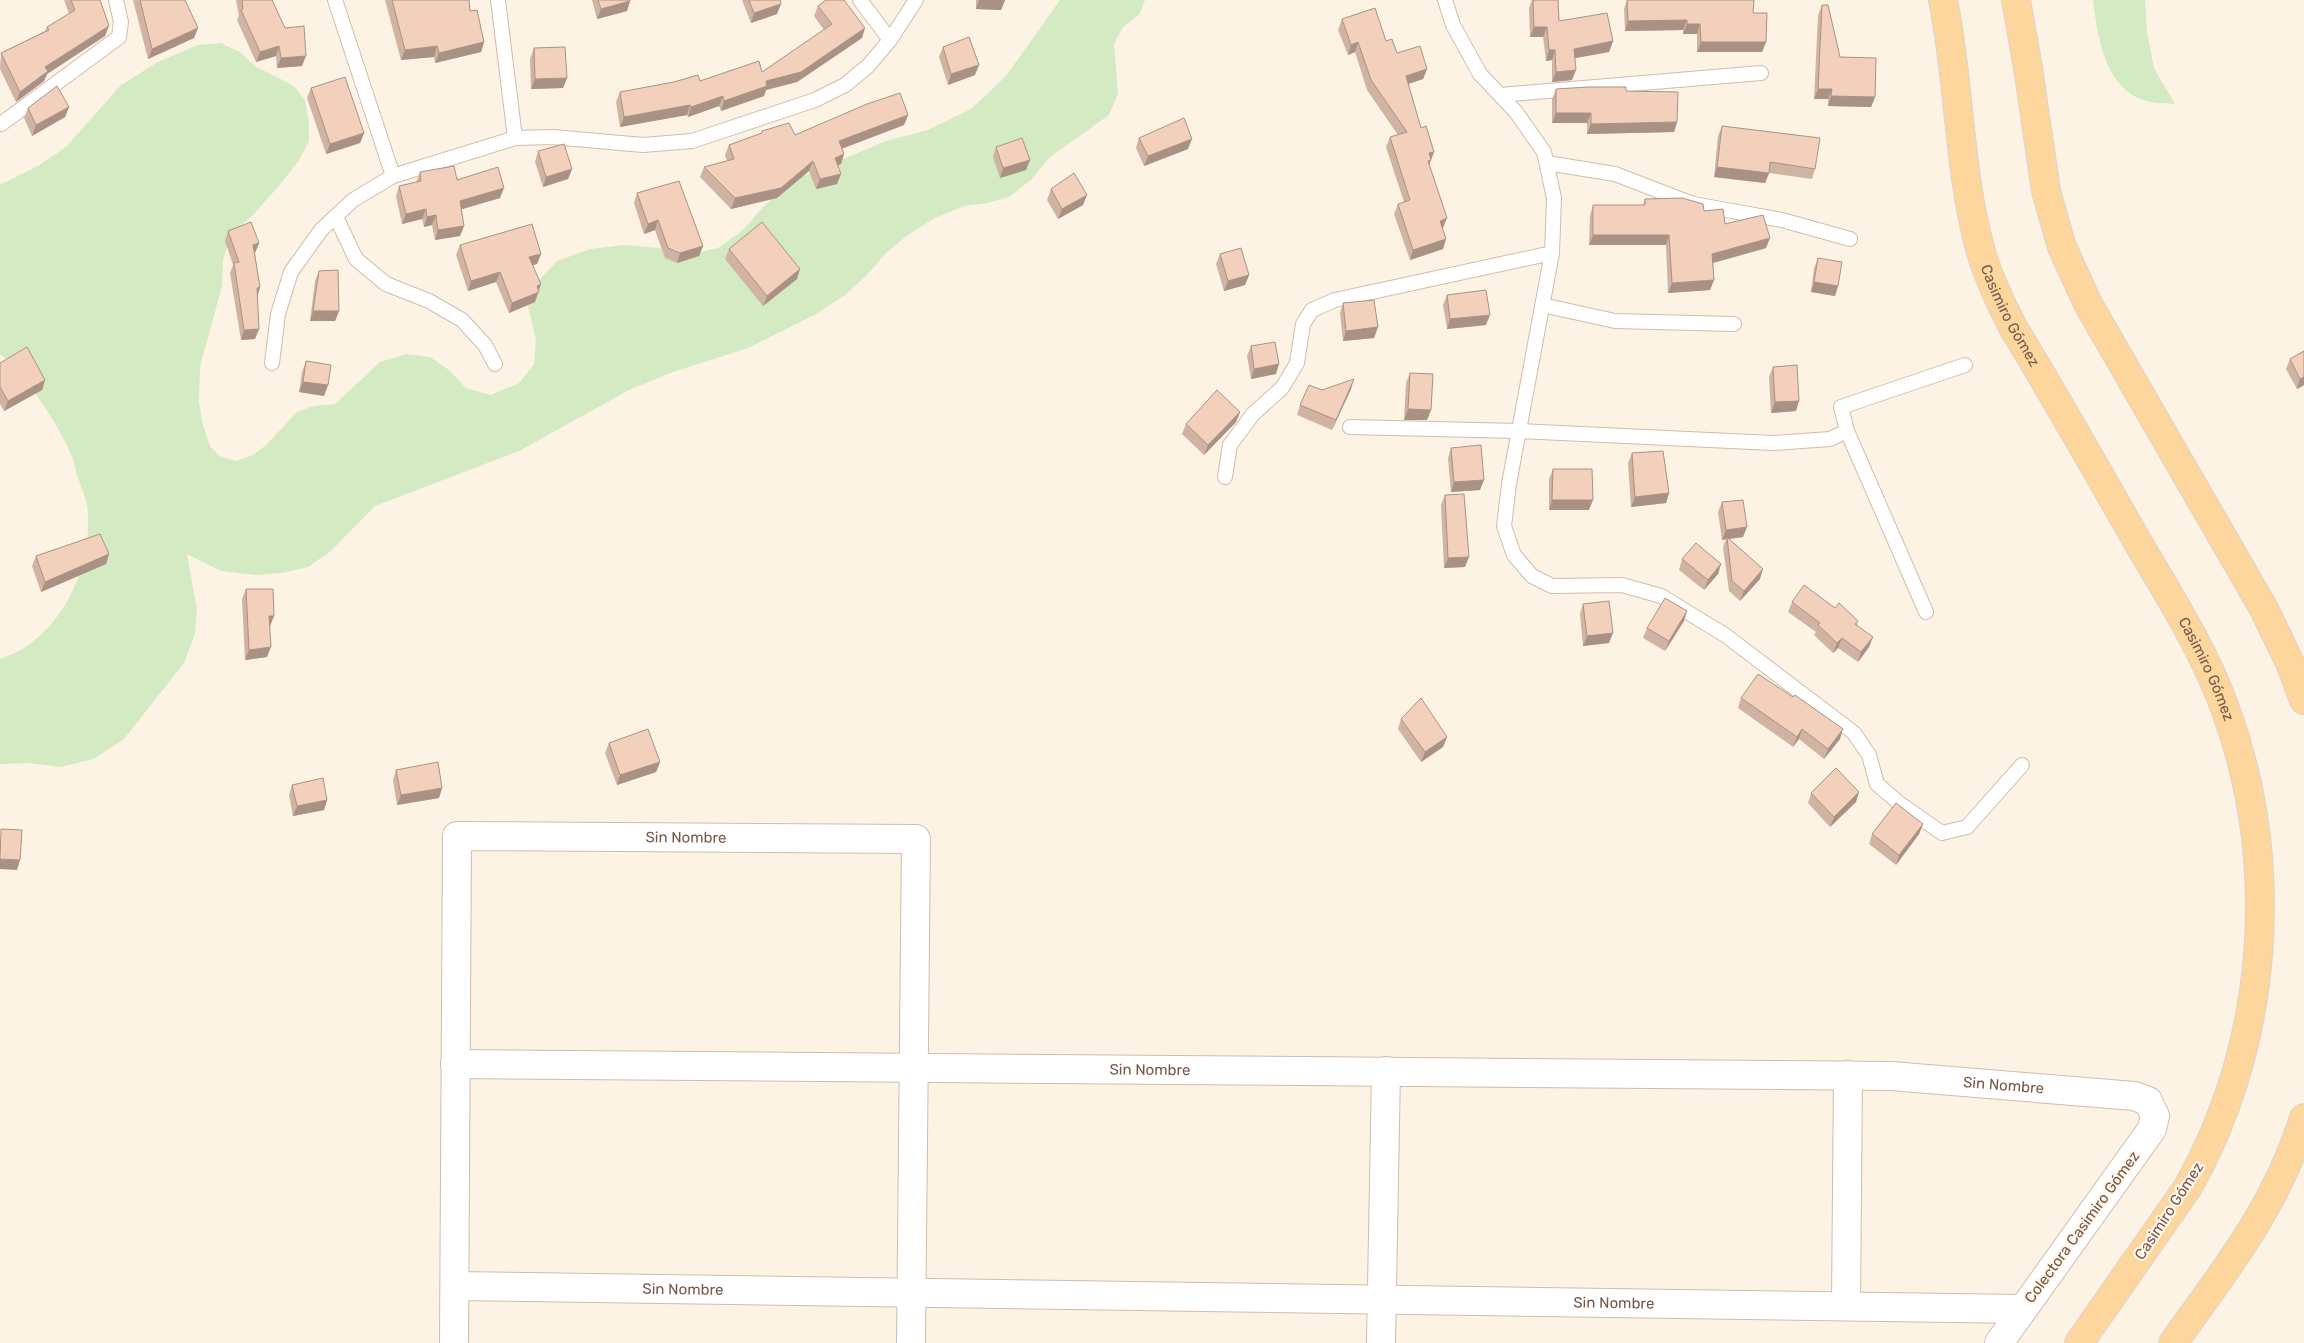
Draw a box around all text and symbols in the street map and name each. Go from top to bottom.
street label: Casimiro Gómez [1977,262,2044,370]
street label: Casimiro Gómez [2175,614,2238,724]
street label: Sin Nombre [645,828,727,847]
street label: Sin Nombre [1109,1060,1191,1079]
street label: Sin Nombre [1962,1073,2045,1098]
street label: Colectora Casimiro Gómez [2021,1147,2143,1307]
street label: Casimiro Gómez [2131,1159,2207,1263]
street label: Sin Nombre [642,1280,724,1299]
street label: Sin Nombre [1573,1293,1655,1313]

